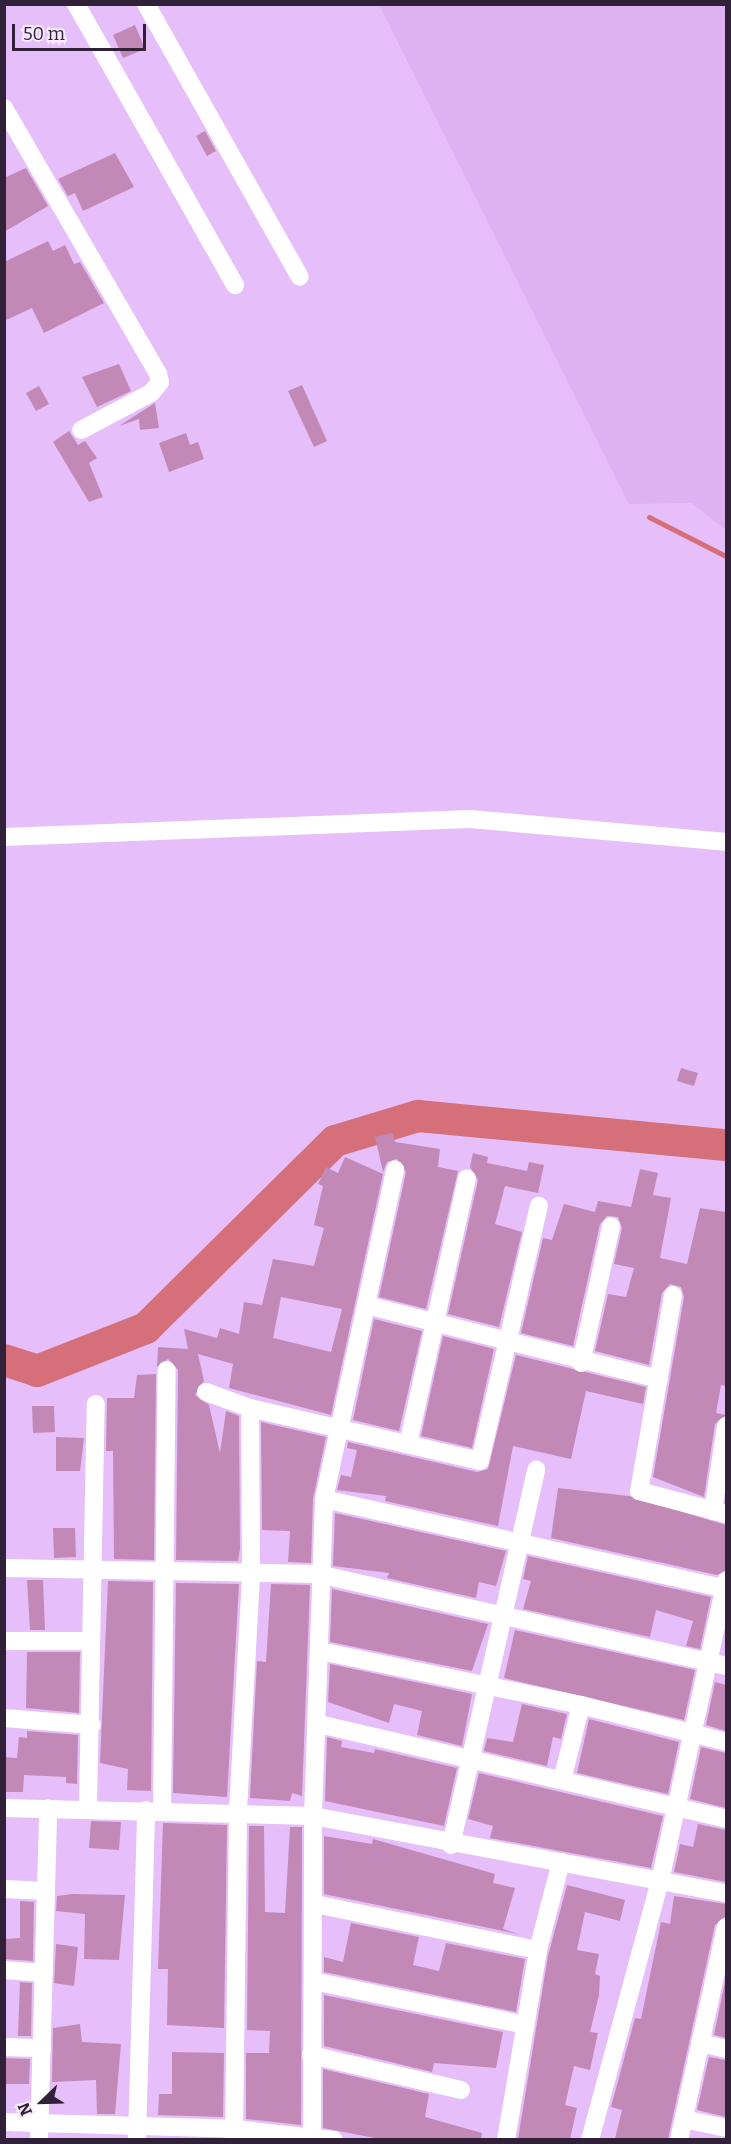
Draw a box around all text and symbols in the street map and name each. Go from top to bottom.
scale bar [15,12,148,50]
text: 50 m [23,23,65,45]
north arrow [12,2072,72,2132]
text: N [14,2100,36,2119]

